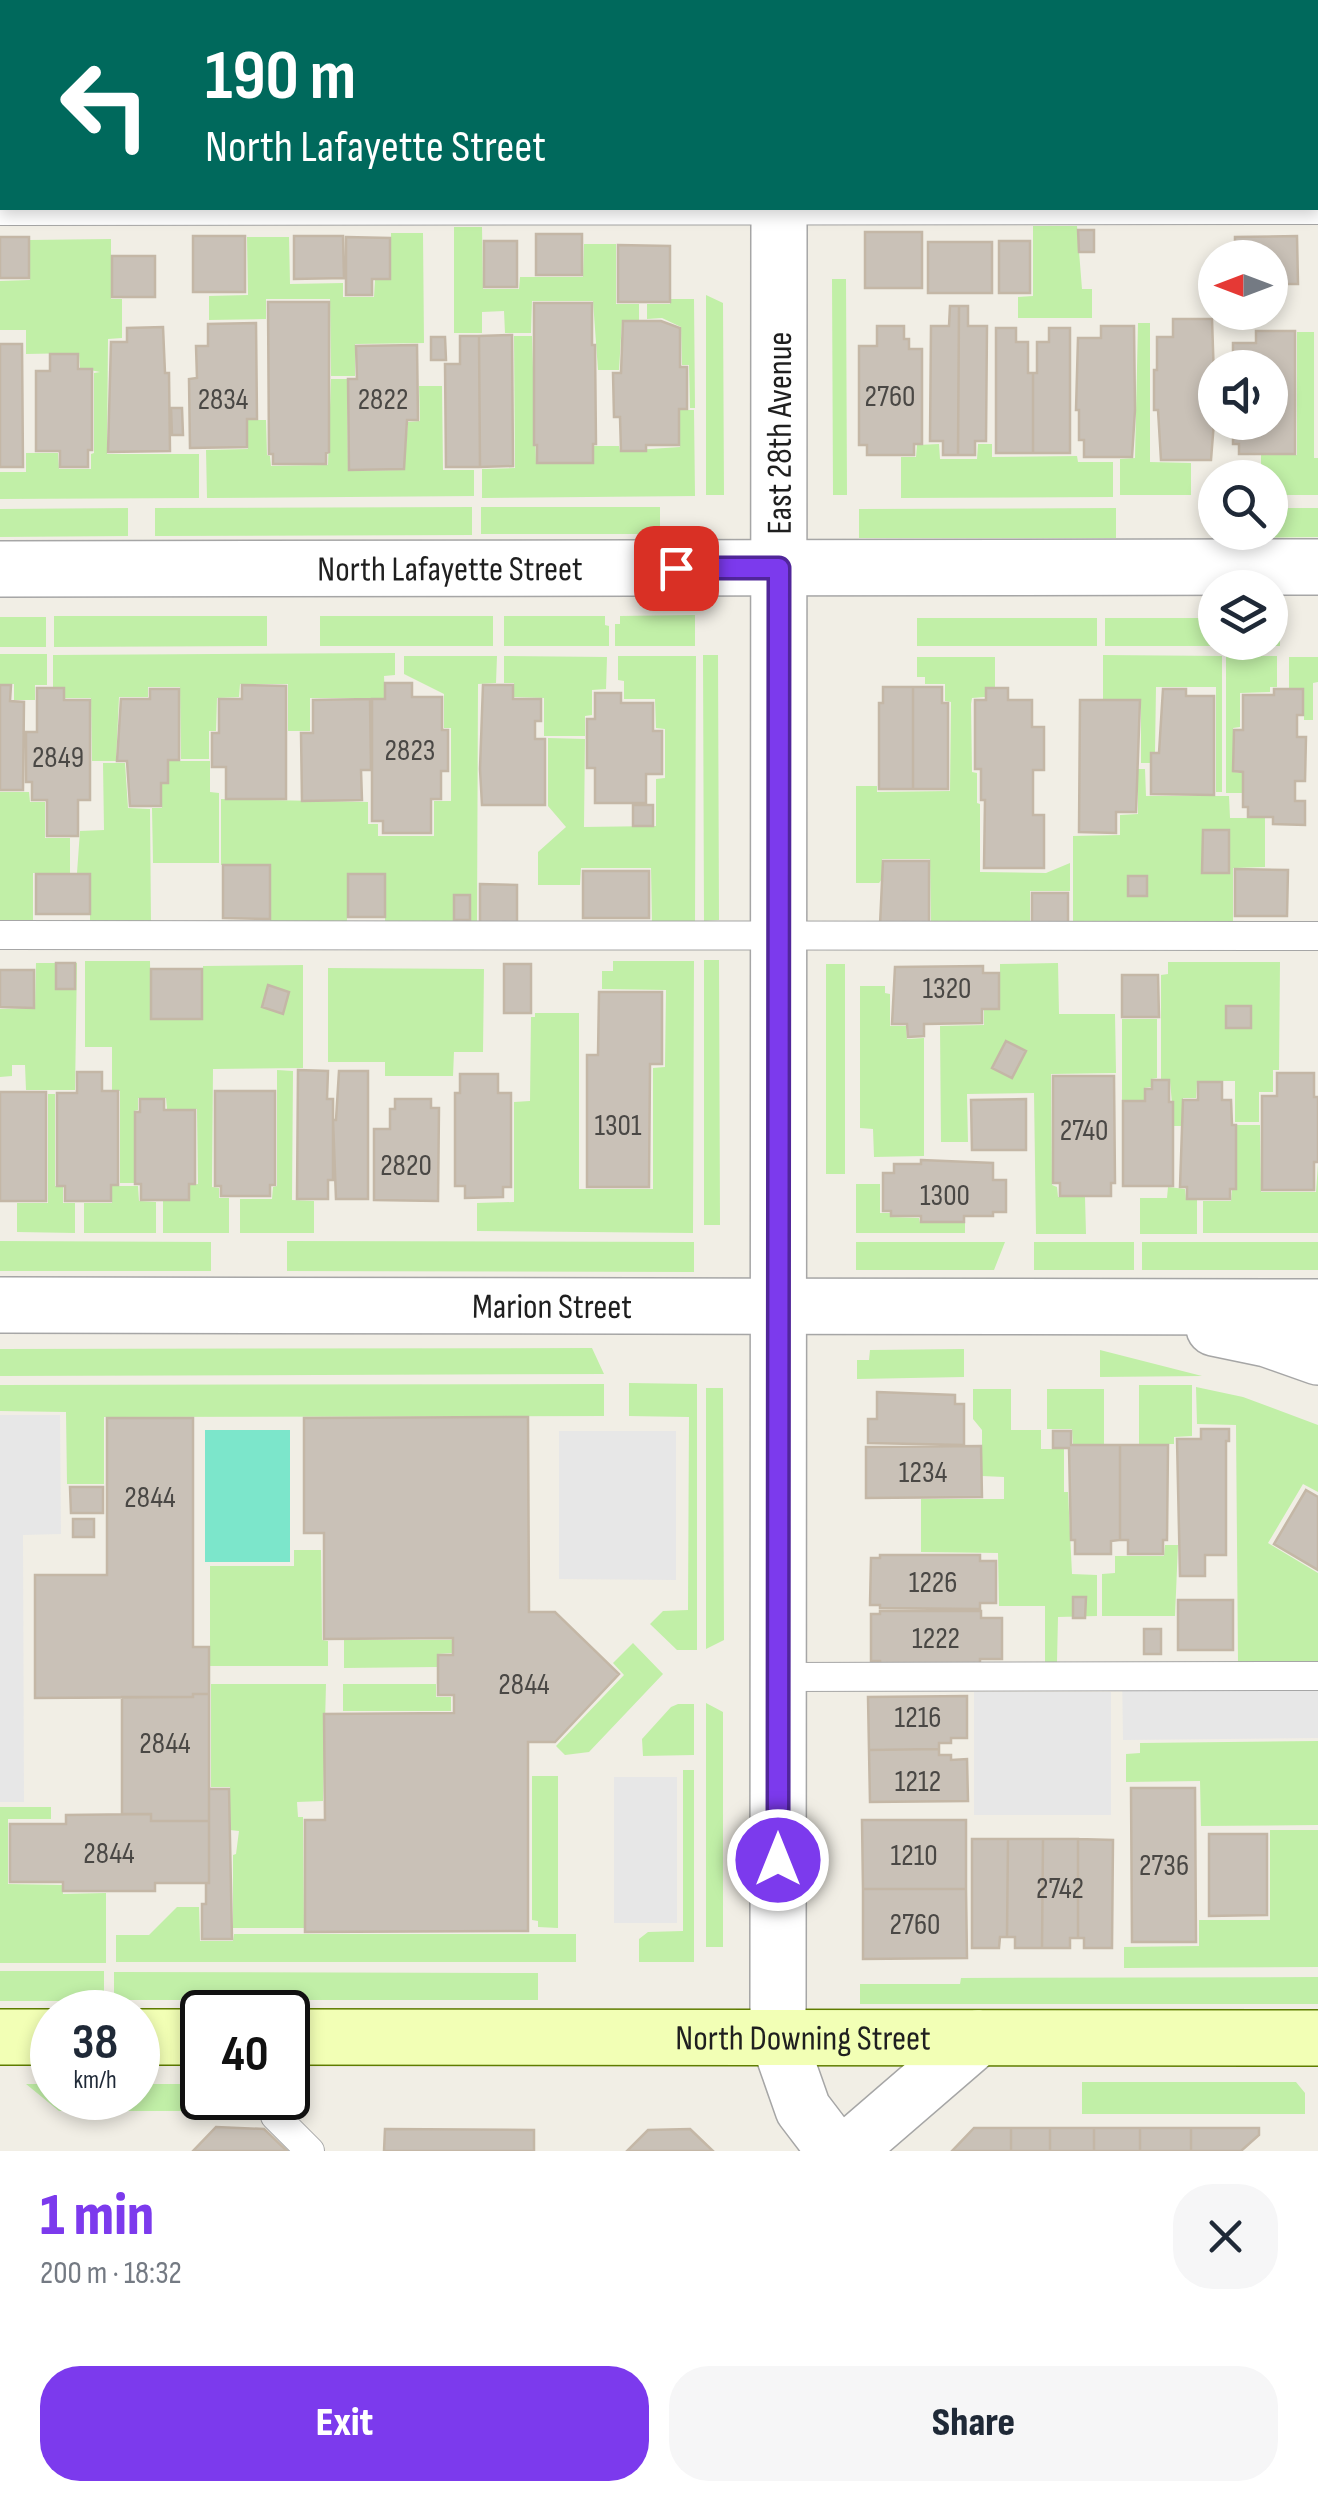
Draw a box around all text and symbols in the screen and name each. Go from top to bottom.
text: 190 m [205,35,356,119]
icon: left [40,40,170,170]
text: North Lafayette Street [205,120,546,175]
north arrow [1198,240,1288,330]
map controls [1198,240,1288,660]
street label: East 28th Avenue [759,332,802,534]
button: sound [1198,350,1288,440]
house number: 2760 [865,379,915,415]
house number: 2834 [198,382,248,418]
house number: 2822 [358,382,408,418]
button: search [1198,460,1288,550]
pin [634,526,719,611]
icon: arrive [649,541,704,596]
street label: North Lafayette Street [317,548,583,592]
button: layers [1198,570,1288,660]
house number: 2823 [385,733,435,769]
house number: 2849 [32,740,84,776]
house number: 1320 [923,971,971,1007]
house number: 1301 [595,1108,642,1144]
house number: 2740 [1060,1113,1108,1149]
house number: 2820 [380,1148,432,1184]
house number: 1300 [920,1178,970,1214]
street label: Marion Street [472,1286,632,1329]
house number: 1234 [899,1455,947,1491]
house number: 2844 [124,1480,176,1516]
house number: 1226 [909,1565,957,1601]
house number: 1222 [912,1621,960,1657]
house number: 2844 [498,1667,550,1703]
house number: 1216 [895,1700,941,1736]
house number: 2844 [139,1726,191,1762]
house number: 1212 [895,1764,941,1800]
position arrow [726,1808,830,1912]
house number: 2844 [83,1836,135,1872]
house number: 1210 [890,1838,938,1874]
house number: 2736 [1139,1848,1189,1884]
house number: 2742 [1036,1871,1084,1907]
house number: 2760 [890,1907,940,1943]
speed limit sign: 40 [180,1990,310,2120]
text: 38 [72,2013,118,2073]
street label: North Downing Street [675,2017,931,2061]
text: km/h [73,2065,117,2096]
text: 1 min [40,2180,154,2252]
button: close [1173,2184,1278,2289]
text: 200 m · 18:32 [40,2254,182,2293]
button: Exit [40,2366,649,2481]
button: Share [669,2366,1278,2481]

